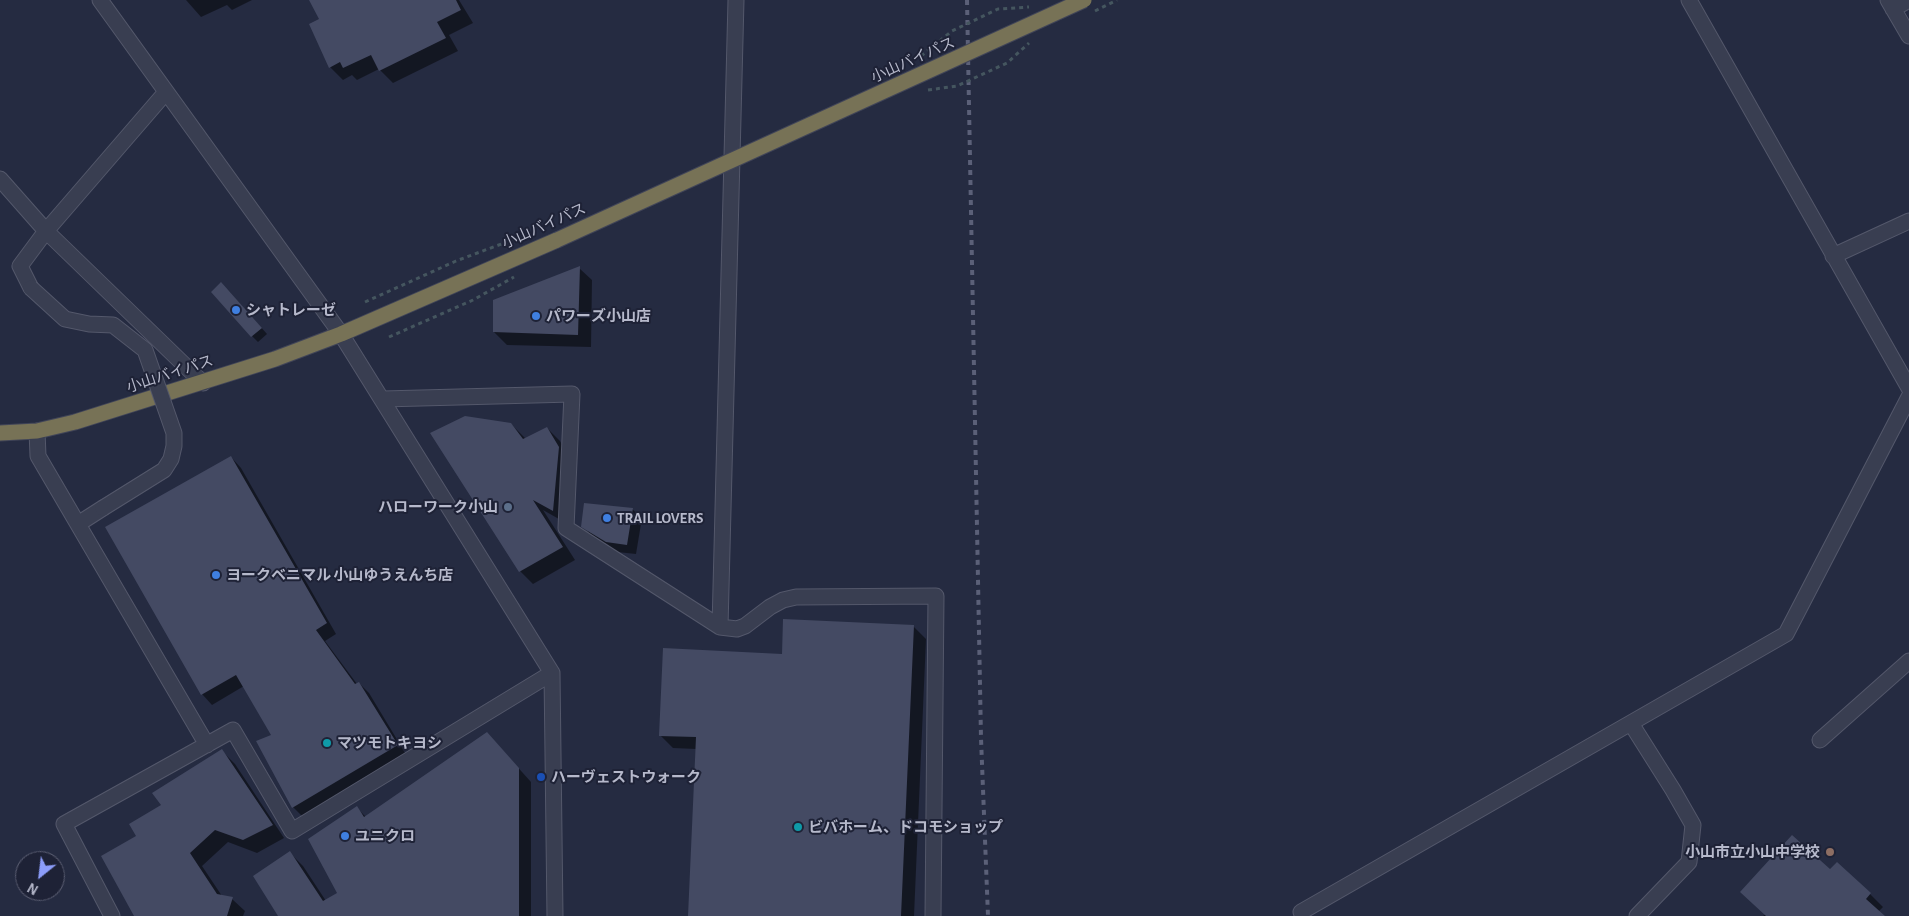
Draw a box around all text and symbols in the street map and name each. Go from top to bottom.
street label: 小山バイパス [868,33,958,87]
street label: 小山バイパス [499,199,589,253]
place label: シャトレーゼ [246,301,336,319]
marker: シャトレーゼ [230,304,242,316]
place label: パワーズ小山店 [546,307,651,325]
marker: パワーズ小山店 [530,310,542,322]
street label: 小山バイパス [124,352,216,396]
place label: ハローワーク小山 [378,498,498,516]
marker: ハローワーク小山 [502,501,514,513]
place label: TRAIL LOVERS [617,509,704,527]
marker: TRAIL LOVERS [601,512,613,524]
place label: ヨークベニマル 小山ゆうえんち店 [226,566,453,584]
marker: ヨークベニマル 小山ゆうえんち店 [210,569,222,581]
place label: マツモトキヨシ [337,734,442,752]
marker: マツモトキヨシ [321,737,333,749]
place label: ハーヴェストウォーク [551,768,701,786]
marker: ハーヴェストウォーク [535,771,547,783]
place label: ビバホーム、ドコモショップ [808,818,1003,836]
marker: ビバホーム、ドコモショップ [792,821,804,833]
place label: ユニクロ [355,827,415,845]
marker: ユニクロ [339,830,351,842]
place label: 小山市立小山中学校 [1685,843,1820,861]
marker: 小山市立小山中学校 [1824,846,1836,858]
north arrow [15,851,65,901]
text: N [26,880,41,897]

